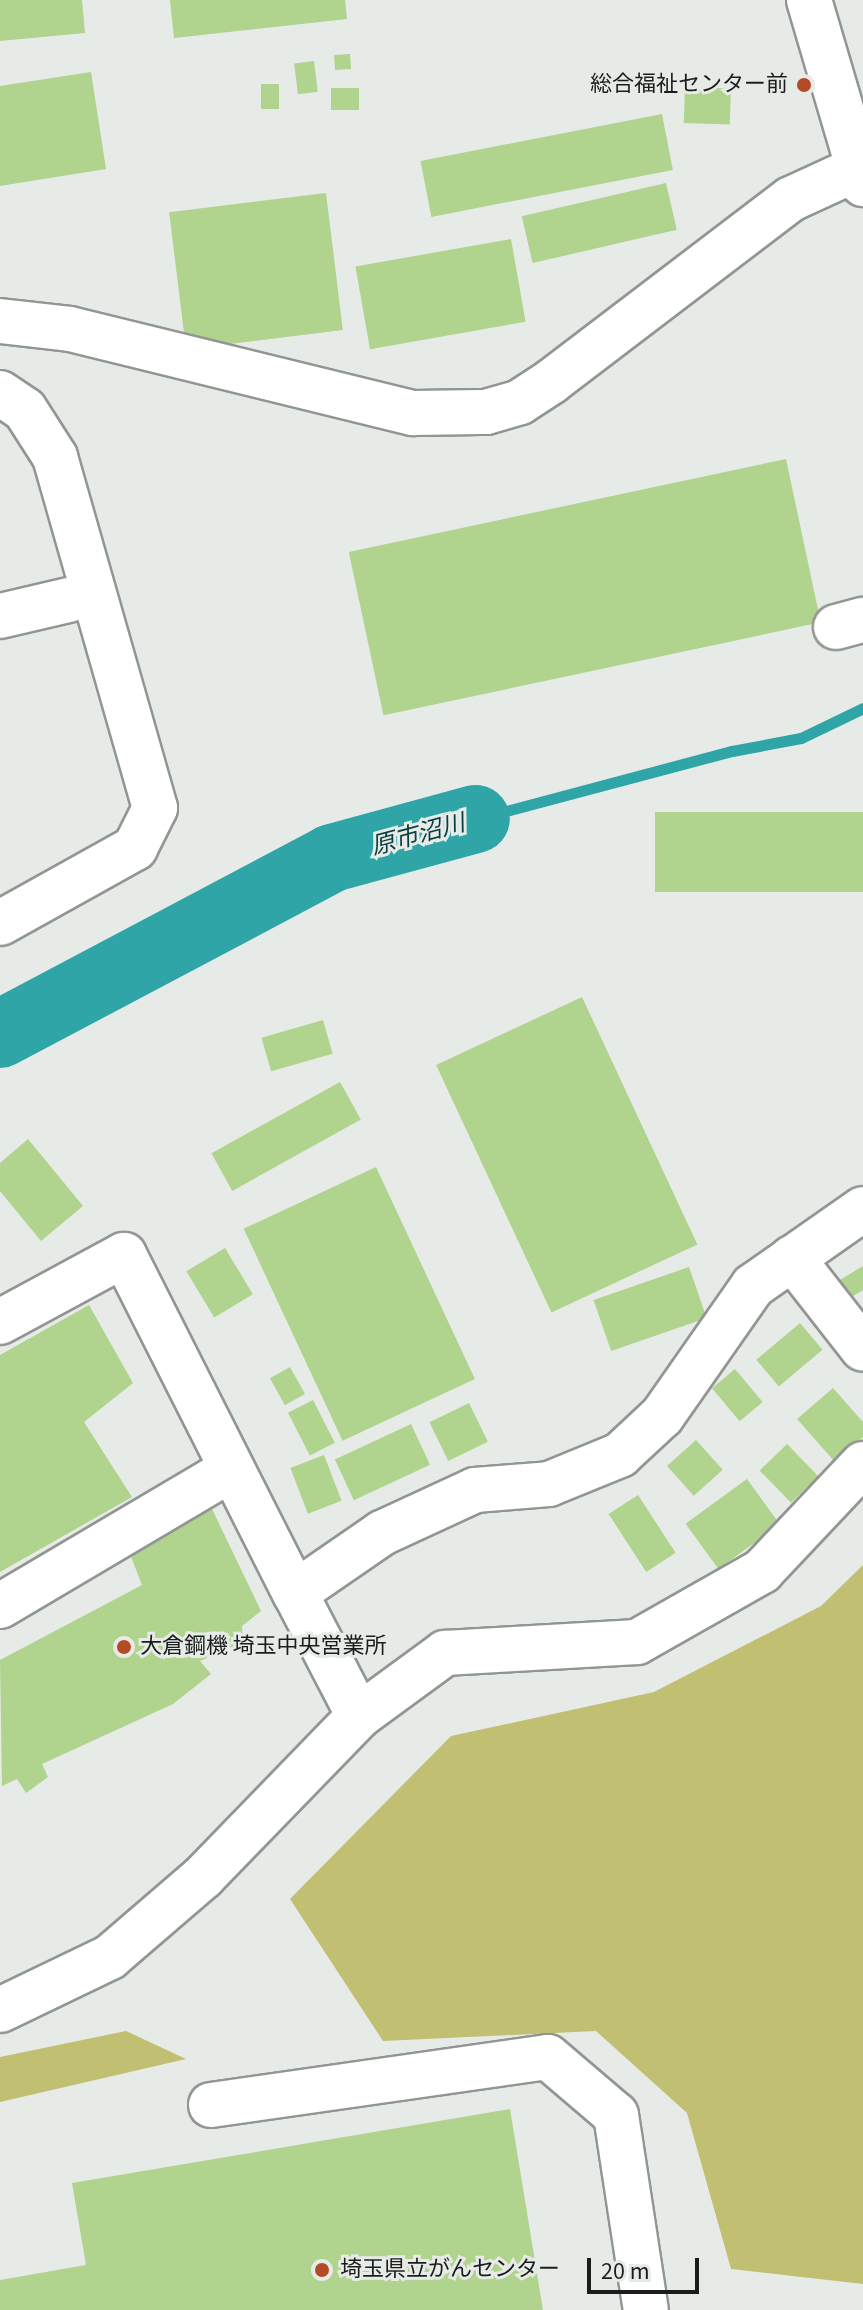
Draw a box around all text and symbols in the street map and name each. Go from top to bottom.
place label: 総合福祉センター前 [590,72,788,98]
marker: 総合福祉センター前 [795,76,813,94]
water label: 原市沼川 [368,809,468,861]
place label: 大倉鋼機 埼玉中央営業所 [140,1634,386,1660]
marker: 大倉鋼機 埼玉中央営業所 [115,1638,133,1656]
scale bar [591,2242,703,2292]
text: 20 m [601,2254,650,2289]
place label: 埼玉県立がんセンター [340,2257,560,2283]
marker: 埼玉県立がんセンター [311,2259,333,2281]

